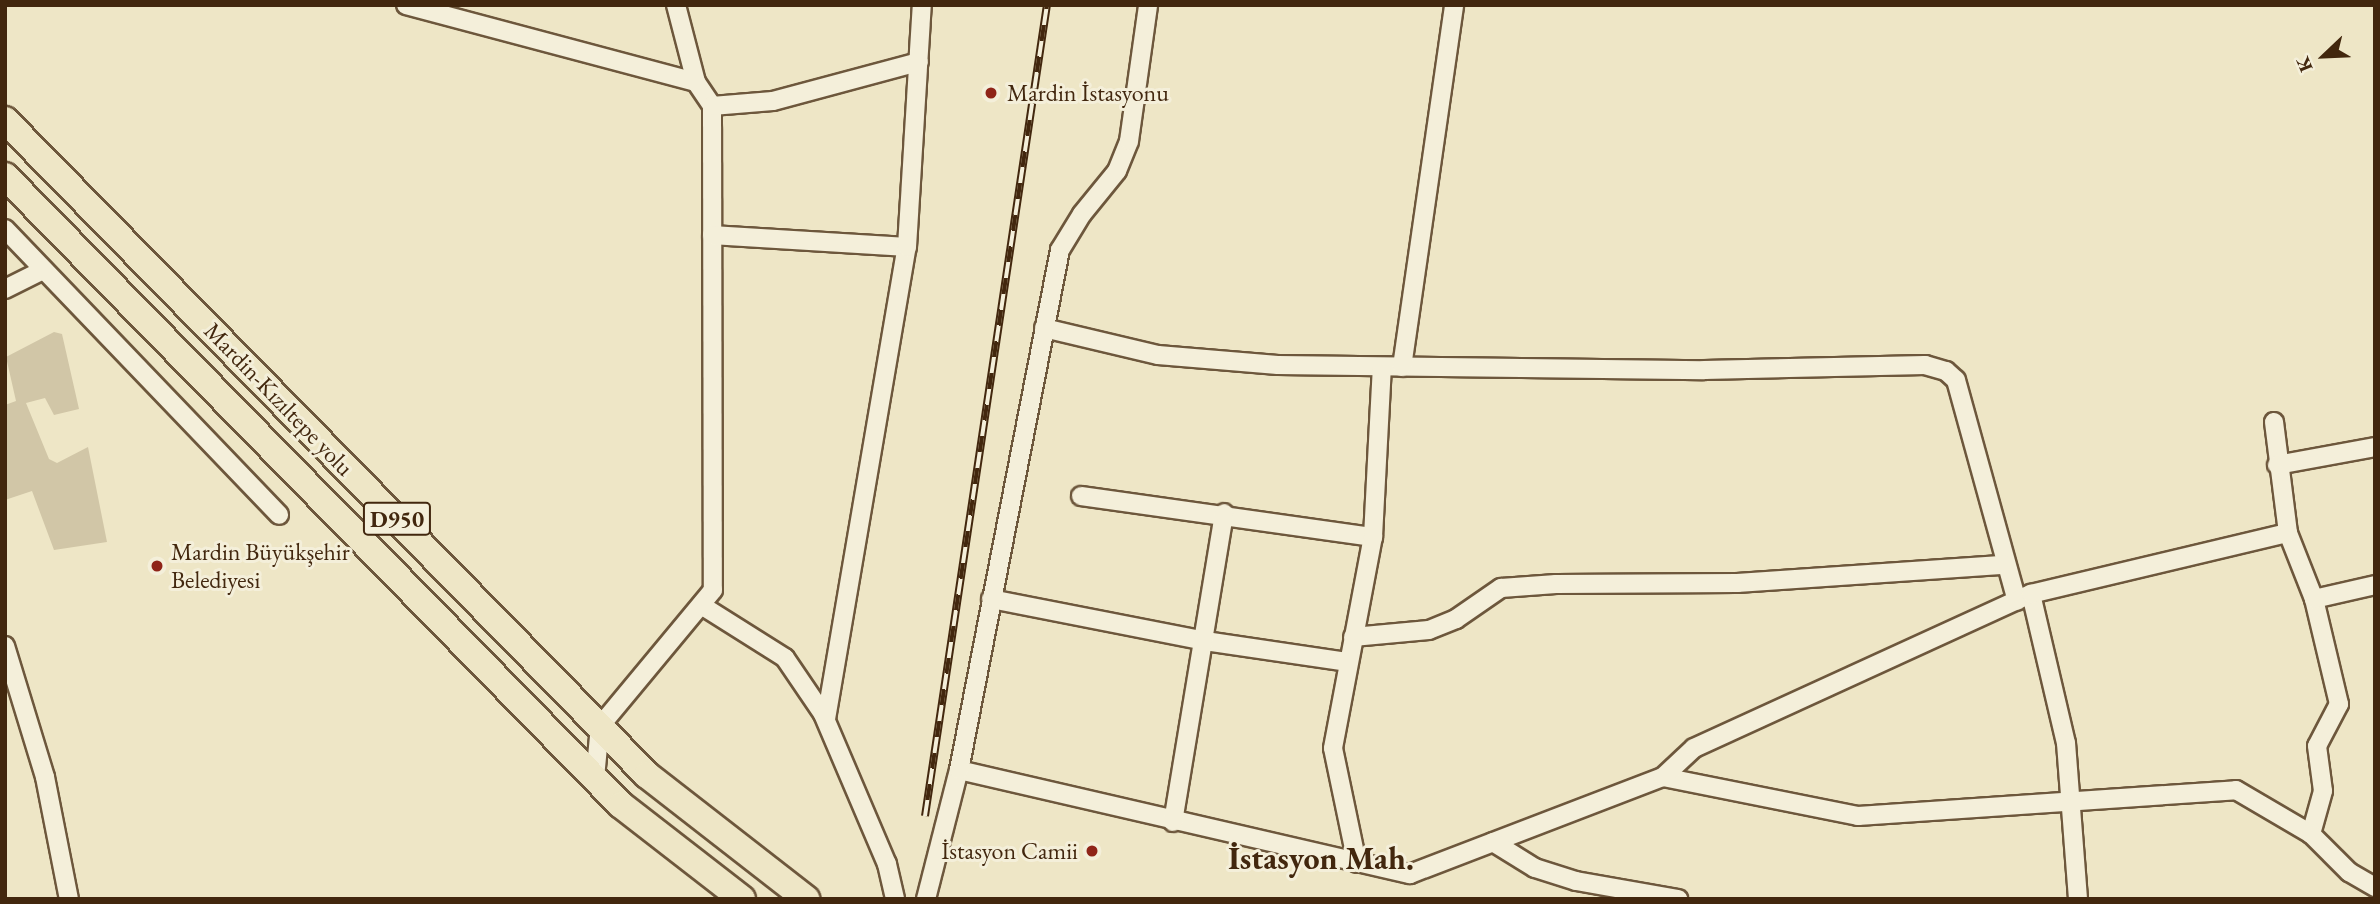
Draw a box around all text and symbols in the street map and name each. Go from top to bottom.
north arrow [2289,21,2359,91]
text: K [2290,53,2319,76]
place label: Mardin İstasyonu [1007,79,1169,107]
marker: Mardin İstasyonu [981,83,1001,103]
street label: Mardin-Kızıltepe yolu [198,316,360,482]
road number: D950 [362,499,432,538]
place label: Mardin Büyükşehir Belediyesi [171,538,350,594]
marker: Mardin Büyükşehir Belediyesi [149,558,165,574]
place label: İstasyon Camii [941,837,1078,865]
district label: İstasyon Mah. [1228,839,1414,877]
marker: İstasyon Camii [1084,843,1100,859]

